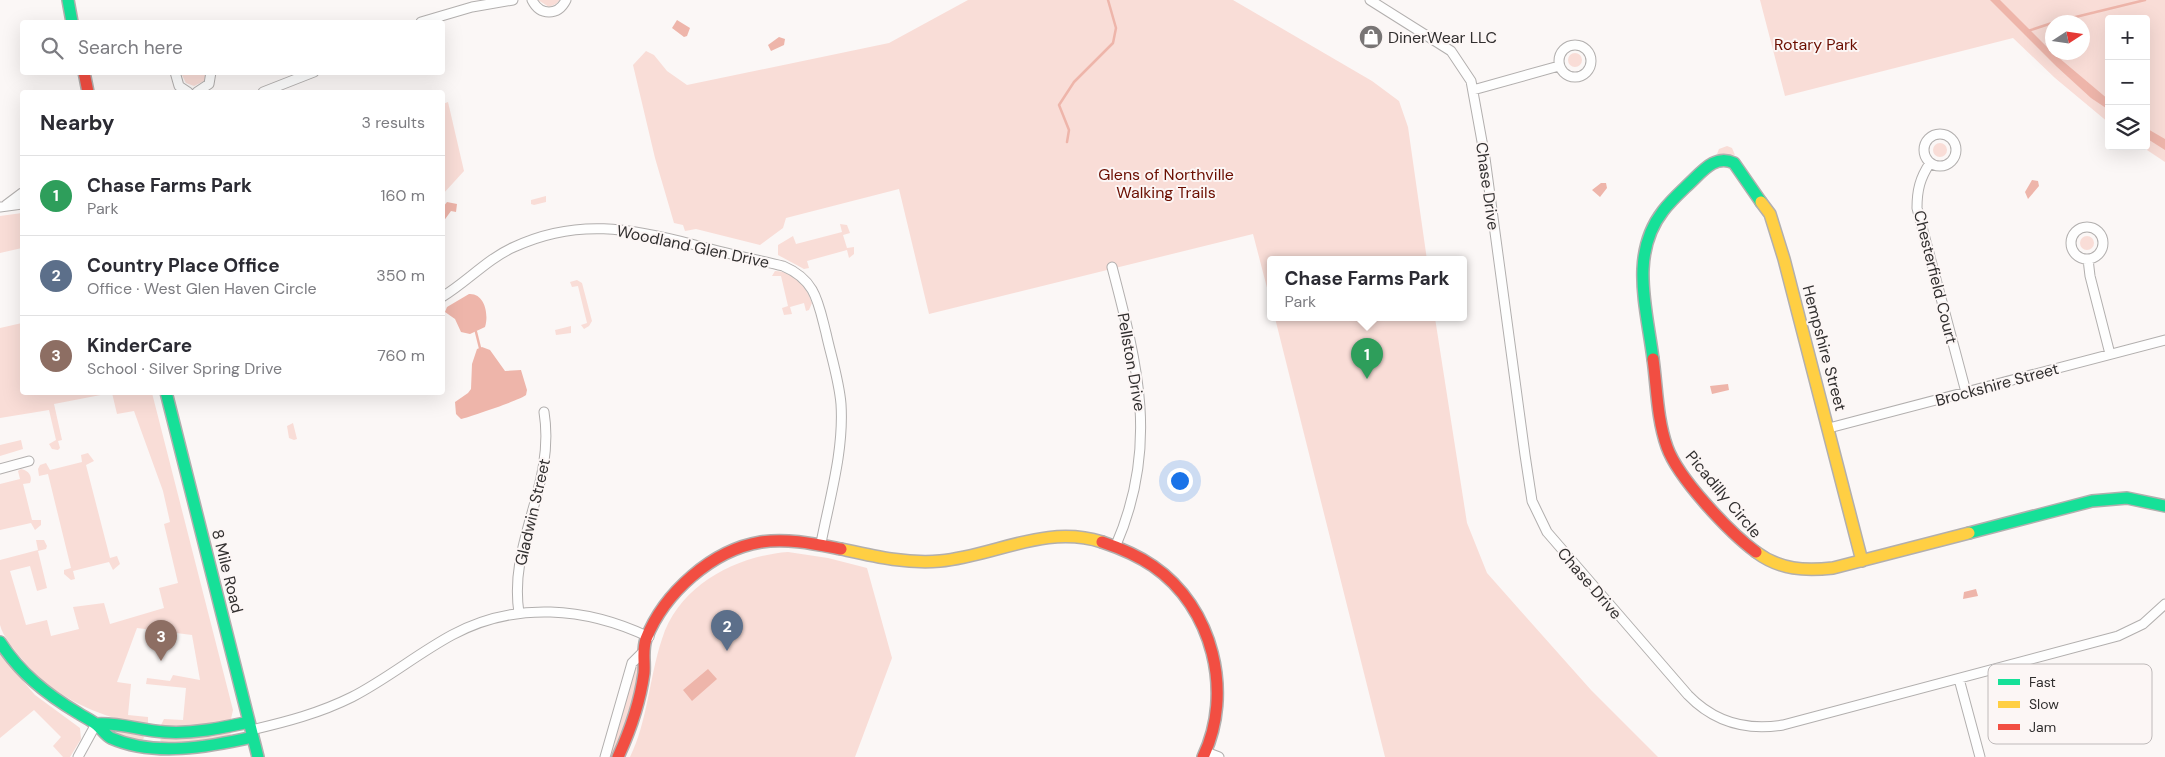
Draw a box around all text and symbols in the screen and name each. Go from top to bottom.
north arrow [2045,15,2090,60]
map controls [2105,15,2150,150]
button: + [2105,15,2150,60]
search box [20,20,445,75]
shop icon: DinerWear LLC [1358,24,1384,50]
place label: DinerWear LLC [1388,27,1497,48]
icon: search [38,34,66,62]
park label: Rotary Park [1774,34,1858,55]
text: Search here [78,35,183,60]
button: − [2105,60,2150,105]
button: layers [2105,105,2150,150]
text: Nearby [40,109,114,137]
text: 3 results [362,112,425,133]
street label: Chase Drive [1471,141,1504,231]
park label: Glens of Northville Walking Trails [1098,164,1234,203]
text: Chase Farms Park [87,173,252,198]
text: 1 [53,185,59,206]
text: 160 m [381,185,425,206]
text: Park [87,198,119,219]
street label: Chesterfield Court [1909,208,1962,346]
street label: Woodland Glen Drive [615,220,771,273]
text: Country Place Office [87,253,280,278]
popup [1267,256,1467,321]
text: 2 [51,265,61,286]
text: 350 m [376,265,425,286]
text: Chase Farms Park [1285,266,1449,291]
text: Office · West Glen Haven Circle [87,278,317,299]
street label: Hempshire Street [1798,283,1851,413]
text: Park [1285,291,1316,312]
street label: Pellston Drive [1113,311,1150,413]
text: KinderCare [87,333,192,358]
pin: 1 [1351,338,1383,379]
text: 3 [51,345,61,366]
text: 760 m [377,345,425,366]
text: School · Silver Spring Drive [87,358,282,379]
street label: Brockshire Street [1933,358,2061,411]
street label: Picadilly Circle [1681,446,1766,542]
street label: Gladwin Street [510,457,555,568]
your location [1167,468,1193,494]
street label: 8 Mile Road [207,527,248,615]
street label: Chase Drive [1553,543,1627,624]
pin: 2 [711,610,743,651]
pin: 3 [145,620,177,661]
legend [1988,664,2152,744]
text: Fast [2029,673,2056,691]
text: Slow [2029,695,2059,713]
text: Jam [2029,718,2056,736]

